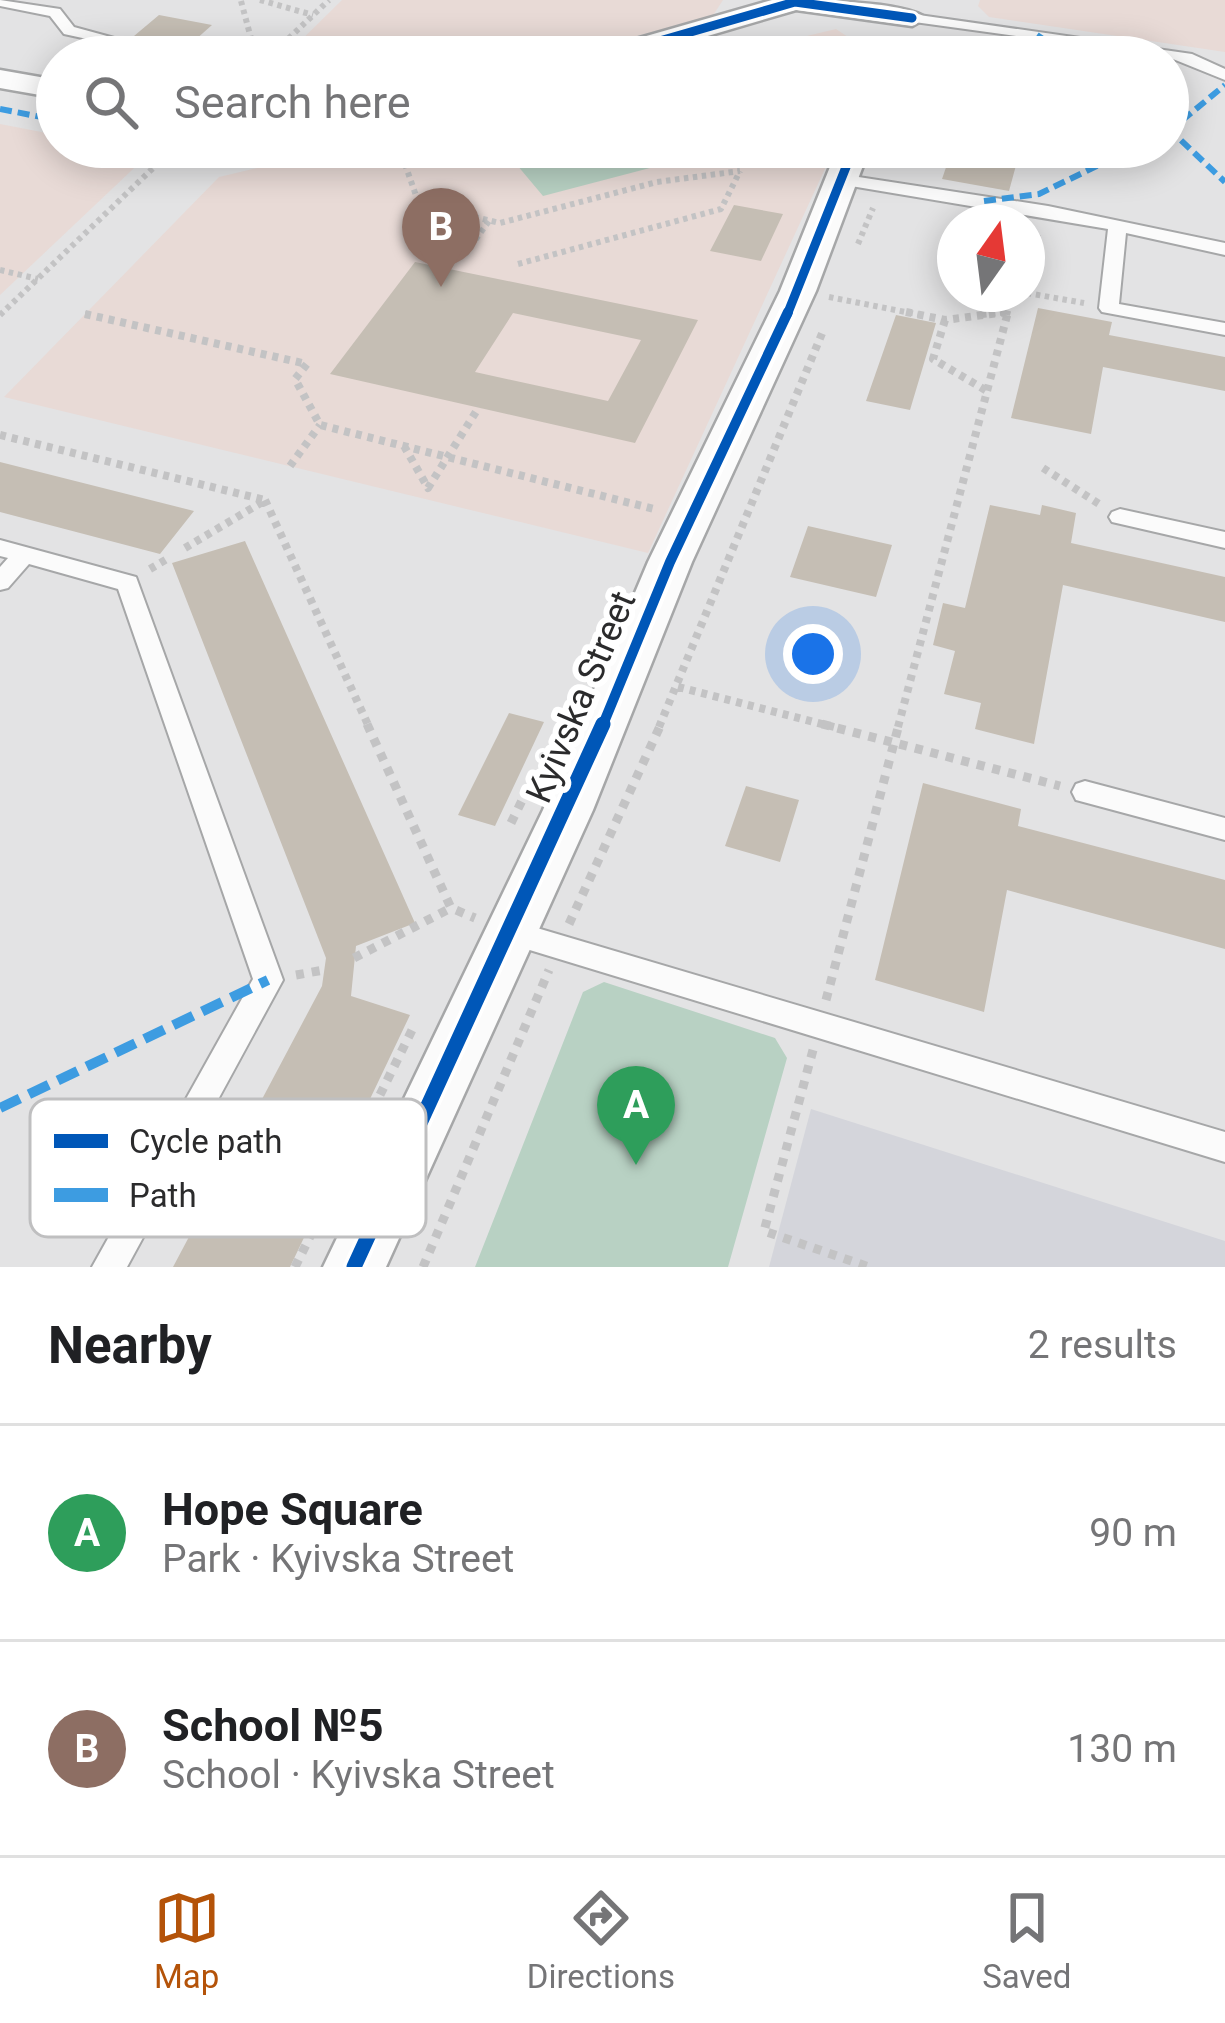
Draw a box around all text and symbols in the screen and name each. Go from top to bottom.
search box [36,36,1189,168]
icon: search [78,69,144,135]
text: Search here [174,76,411,129]
pin: B [402,188,480,287]
north arrow [937,204,1045,312]
street label: Kyivska Street [518,585,644,809]
your location [783,624,843,684]
pin: A [597,1066,675,1165]
legend [30,1099,426,1237]
text: Cycle path [129,1122,282,1161]
text: Path [129,1176,197,1215]
text: Nearby [48,1316,212,1375]
text: 2 results [1028,1322,1177,1368]
text: Hope Square [162,1483,423,1536]
text: A [74,1510,100,1556]
text: 90 m [1089,1510,1177,1556]
text: Park · Kyivska Street [162,1536,514,1582]
text: School №5 [162,1699,384,1752]
text: B [75,1726,99,1772]
text: 130 m [1067,1726,1177,1772]
text: School · Kyivska Street [162,1752,555,1798]
tab: Map [154,1885,220,1996]
tab: Directions [527,1885,675,1996]
tab: Saved [982,1885,1071,1996]

